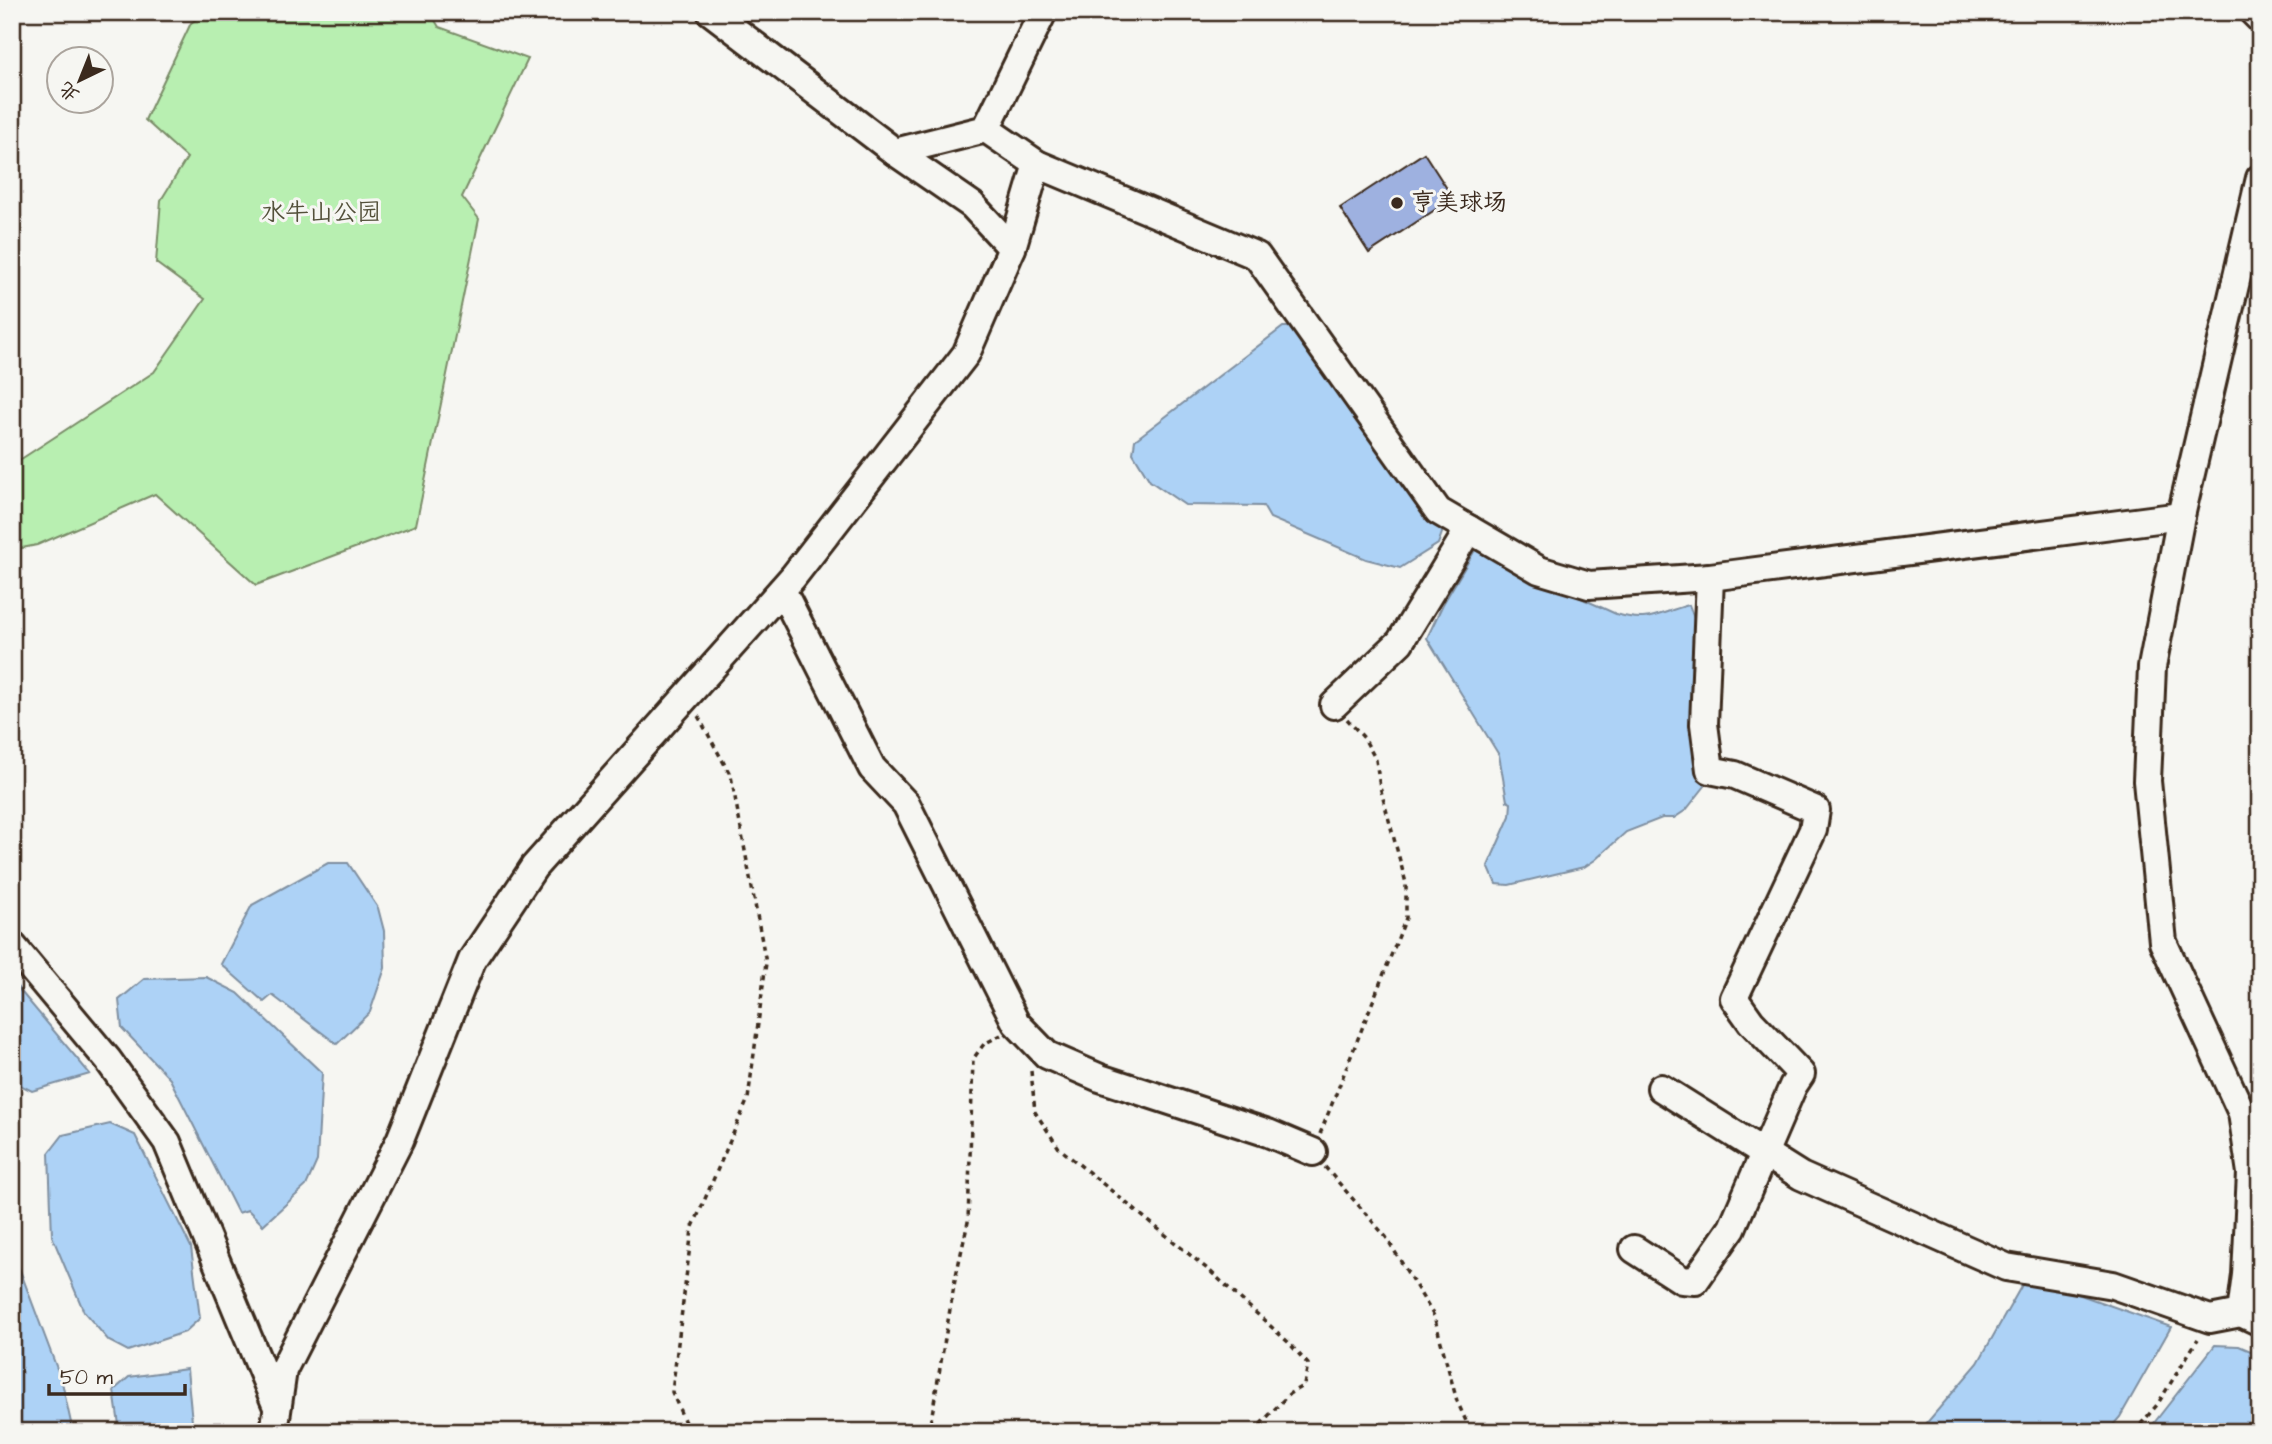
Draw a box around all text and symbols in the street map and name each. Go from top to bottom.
north arrow [46,46,116,116]
text: 北 [53,75,86,108]
place label: 亨美球场 [1411,186,1507,220]
marker: 亨美球场 [1389,195,1405,211]
park label: 水牛山公园 [261,196,381,230]
scale bar [49,1353,186,1397]
text: 50 m [60,1363,114,1392]

